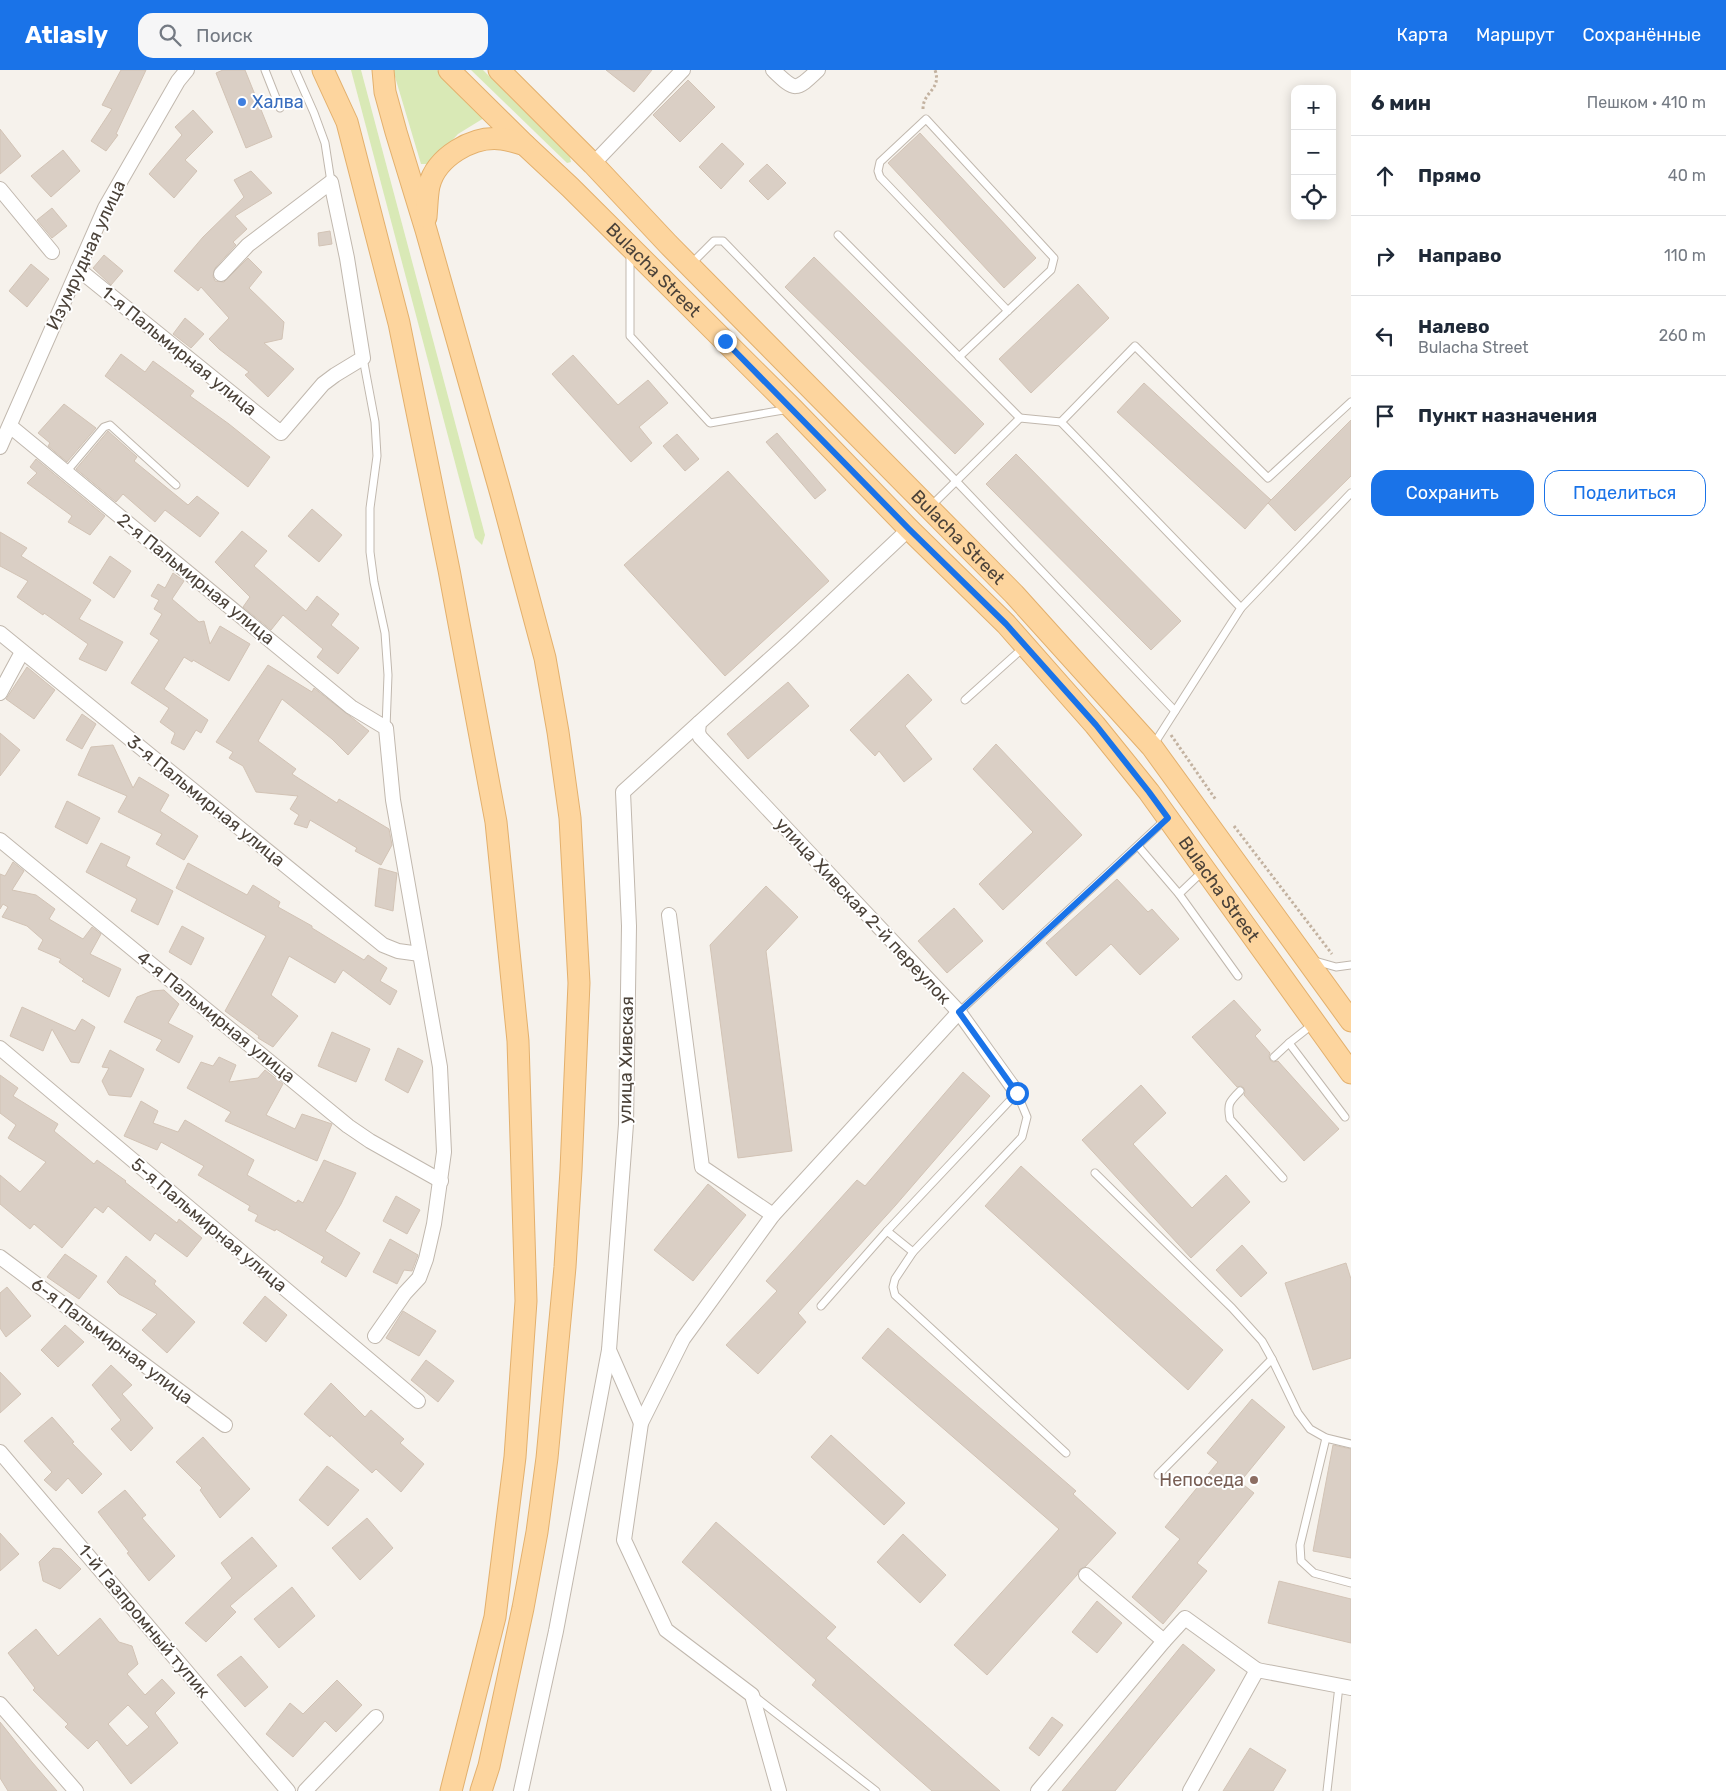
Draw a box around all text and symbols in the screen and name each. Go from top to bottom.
search box [138,13,488,58]
text: Atlasly [25,21,108,49]
icon: search [156,21,184,49]
text: Поиск [196,24,253,47]
text: Карта [1397,24,1448,46]
text: Маршрут [1476,24,1555,46]
text: Сохранённые [1583,24,1701,46]
map controls [1291,85,1336,220]
button: + [1291,85,1336,130]
text: 6 мин [1371,90,1431,115]
place label: Халва [252,91,304,113]
text: Пешком · 410 m [1587,93,1706,112]
marker: Халва [236,96,248,108]
button: − [1291,130,1336,175]
icon: ahead [1371,162,1399,190]
text: Прямо [1418,164,1481,187]
text: 40 m [1668,166,1706,185]
button: locate [1291,175,1336,220]
street label: Изумрудная улица [42,177,130,333]
street label: Bulacha Street [601,218,705,322]
icon: right [1371,242,1399,270]
text: Направо [1418,244,1502,267]
text: 110 m [1664,246,1706,265]
street label: 1-я Пальмирная улица [97,281,261,421]
text: Налево [1418,315,1490,338]
icon: left [1371,322,1399,350]
text: 260 m [1659,326,1706,345]
route end [714,330,737,353]
text: Bulacha Street [1418,338,1529,357]
icon: arrive [1371,402,1399,430]
text: Пункт назначения [1418,404,1597,427]
button: Сохранить [1371,470,1534,516]
button: Поделиться [1544,470,1706,516]
street label: Bulacha Street [906,485,1010,589]
street label: 2-я Пальмирная улица [113,509,279,649]
street label: 3-я Пальмирная улица [123,731,289,871]
street label: улица Хивская 2-й переулок [771,813,956,1009]
street label: Bulacha Street [1174,832,1264,946]
street label: 4-я Пальмирная улица [132,946,300,1088]
street label: улица Хивская [614,996,638,1124]
route start [1006,1082,1029,1105]
street label: 5-я Пальмирная улица [127,1153,291,1297]
street label: 6-я Пальмирная улица [27,1273,197,1409]
place label: Непоседа [1159,1469,1244,1491]
marker: Непоседа [1248,1474,1260,1486]
street label: 1-й Газпромный тупик [73,1540,215,1703]

